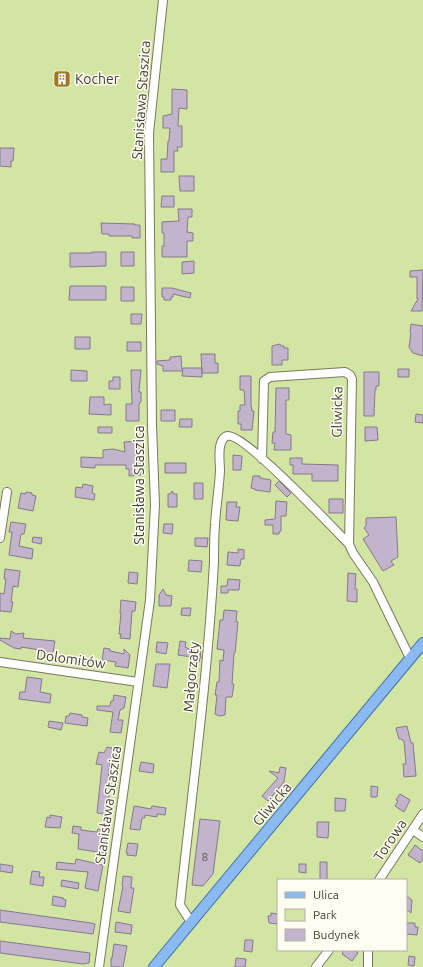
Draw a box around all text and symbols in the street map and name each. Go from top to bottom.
street label: Stanisława Staszica [129,40,153,160]
building icon: Kocher [52,69,72,89]
place label: Kocher [75,71,120,87]
street label: Gliwicka [329,386,345,438]
street label: Stanisława Staszica [131,425,147,545]
street label: Małgorzaty [180,641,202,713]
street label: Dolomitów [35,646,107,672]
street label: Stanisława Staszica [92,745,124,865]
street label: Gliwicka [249,779,295,829]
street label: Torowa [370,816,410,864]
house number: 8 [202,850,209,863]
legend [277,879,407,951]
text: Ulica [313,888,339,901]
text: Park [313,908,337,921]
text: Budynek [313,928,360,941]

